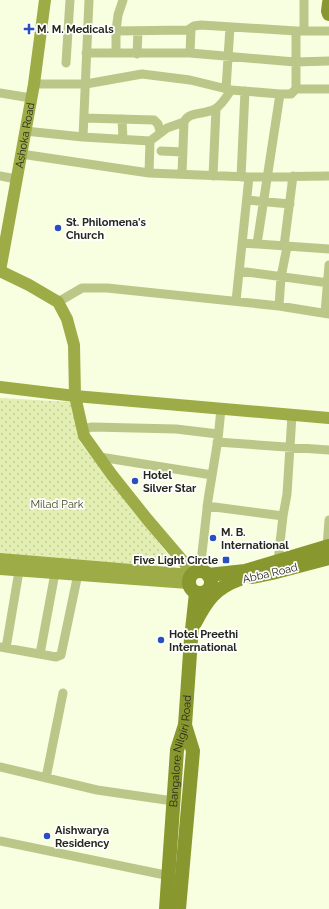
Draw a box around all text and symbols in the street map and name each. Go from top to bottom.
place label: M. M. Medicals [37,23,114,36]
marker: M. M. Medicals [24,24,34,34]
street label: Ashoka Road [13,101,38,169]
place label: St. Philomena's Church [66,216,146,242]
marker: St. Philomena's Church [53,223,63,233]
place label: Hotel Silver Star [143,469,197,495]
marker: Hotel Silver Star [130,476,140,486]
park label: Milad Park [30,498,84,511]
place label: M. B. International [221,526,289,552]
marker: M. B. International [208,533,218,543]
place label: Five Light Circle [133,554,218,567]
marker: Five Light Circle [221,555,231,565]
street label: Abba Road [241,561,299,586]
place label: Hotel Preethi International [169,628,238,654]
marker: Hotel Preethi International [156,635,166,645]
street label: Bangalore Nilgiri Road [167,694,194,808]
place label: Aishwarya Residency [55,824,109,850]
marker: Aishwarya Residency [42,831,52,841]

